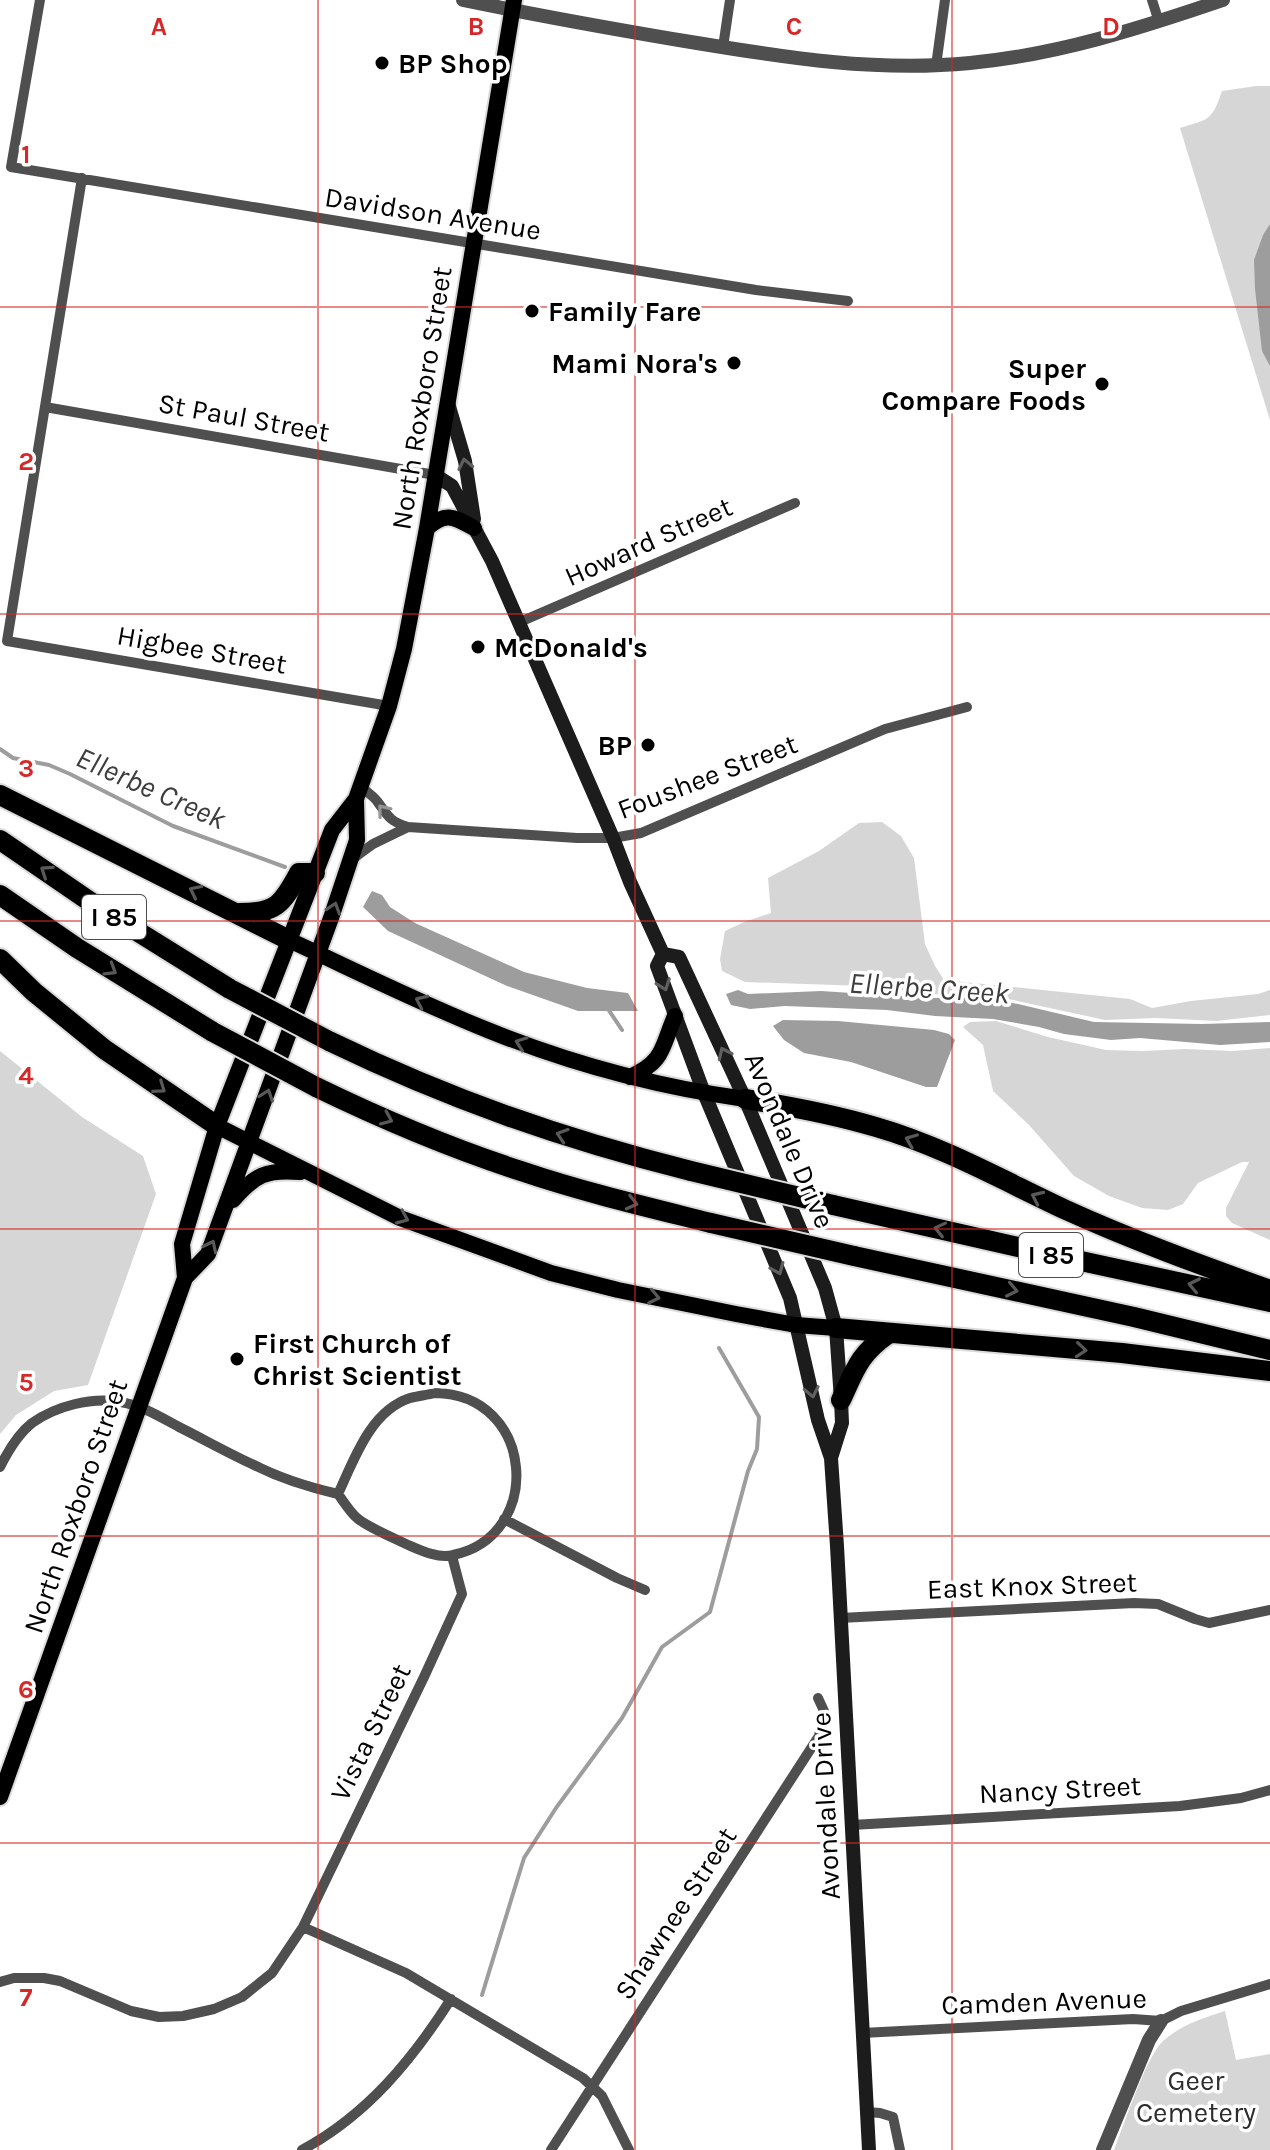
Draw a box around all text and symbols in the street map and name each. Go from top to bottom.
text: A [151,11,167,42]
text: B [468,11,484,42]
text: C [786,11,802,42]
text: D [1102,11,1120,42]
place label: BP Shop [398,47,508,80]
marker: BP Shop [373,54,391,72]
text: 1 [21,139,31,170]
street label: Davidson Avenue [322,180,543,247]
street label: North Roxboro Street [384,264,459,532]
place label: Family Fare [548,295,701,328]
marker: Family Fare [523,302,541,320]
place label: Mami Nora's [551,347,718,380]
place label: Super Compare Foods [881,352,1086,417]
marker: Mami Nora's [725,354,743,372]
marker: Super Compare Foods [1093,375,1111,393]
street label: St Paul Street [156,386,332,449]
text: 2 [18,446,34,477]
one-way arrow [457,457,474,471]
street label: Howard Street [559,490,737,593]
street label: Higbee Street [114,618,289,681]
place label: McDonald's [494,631,648,664]
marker: McDonald's [469,638,487,656]
street label: Foushee Street [613,727,802,826]
place label: BP [598,729,632,762]
marker: BP [639,736,657,754]
water label: Ellerbe Creek [70,739,232,837]
text: 3 [18,753,34,784]
one-way arrow [378,805,393,819]
one-way arrow [41,866,55,881]
one-way arrow [188,886,203,901]
road number: I 85 [82,895,146,939]
one-way arrow [325,902,341,916]
one-way arrow [102,961,117,976]
water label: Ellerbe Creek [848,964,1011,1012]
one-way arrow [654,977,671,991]
one-way arrow [415,995,430,1011]
one-way arrow [515,1036,529,1052]
one-way arrow [718,1047,734,1061]
street label: Avondale Drive [738,1047,841,1233]
text: 4 [18,1060,34,1091]
one-way arrow [152,1078,166,1093]
one-way arrow [257,1089,273,1103]
one-way arrow [378,1110,393,1126]
one-way arrow [556,1128,570,1144]
one-way arrow [904,1133,918,1149]
one-way arrow [1031,1190,1045,1206]
one-way arrow [625,1194,639,1211]
one-way arrow [394,1209,409,1225]
one-way arrow [934,1221,947,1238]
road number: I 85 [1019,1233,1083,1277]
one-way arrow [201,1239,217,1254]
one-way arrow [768,1261,785,1275]
one-way arrow [1187,1278,1200,1295]
one-way arrow [1005,1281,1019,1298]
one-way arrow [647,1288,661,1305]
place label: First Church of Christ Scientist [253,1327,461,1392]
one-way arrow [1075,1341,1088,1358]
marker: First Church of Christ Scientist [228,1350,246,1368]
text: 5 [18,1367,34,1398]
street label: North Roxboro Street [17,1375,134,1637]
one-way arrow [803,1385,820,1398]
street label: East Knox Street [926,1565,1138,1606]
street label: Vista Street [323,1658,418,1806]
text: 6 [18,1674,34,1705]
street label: Avondale Drive [804,1711,847,1901]
street label: Nancy Street [978,1769,1142,1810]
street label: Shawnee Street [607,1821,743,2006]
street label: Camden Avenue [941,1981,1147,2022]
text: 7 [20,1982,33,2013]
park label: Geer Cemetery [1136,2064,1256,2129]

